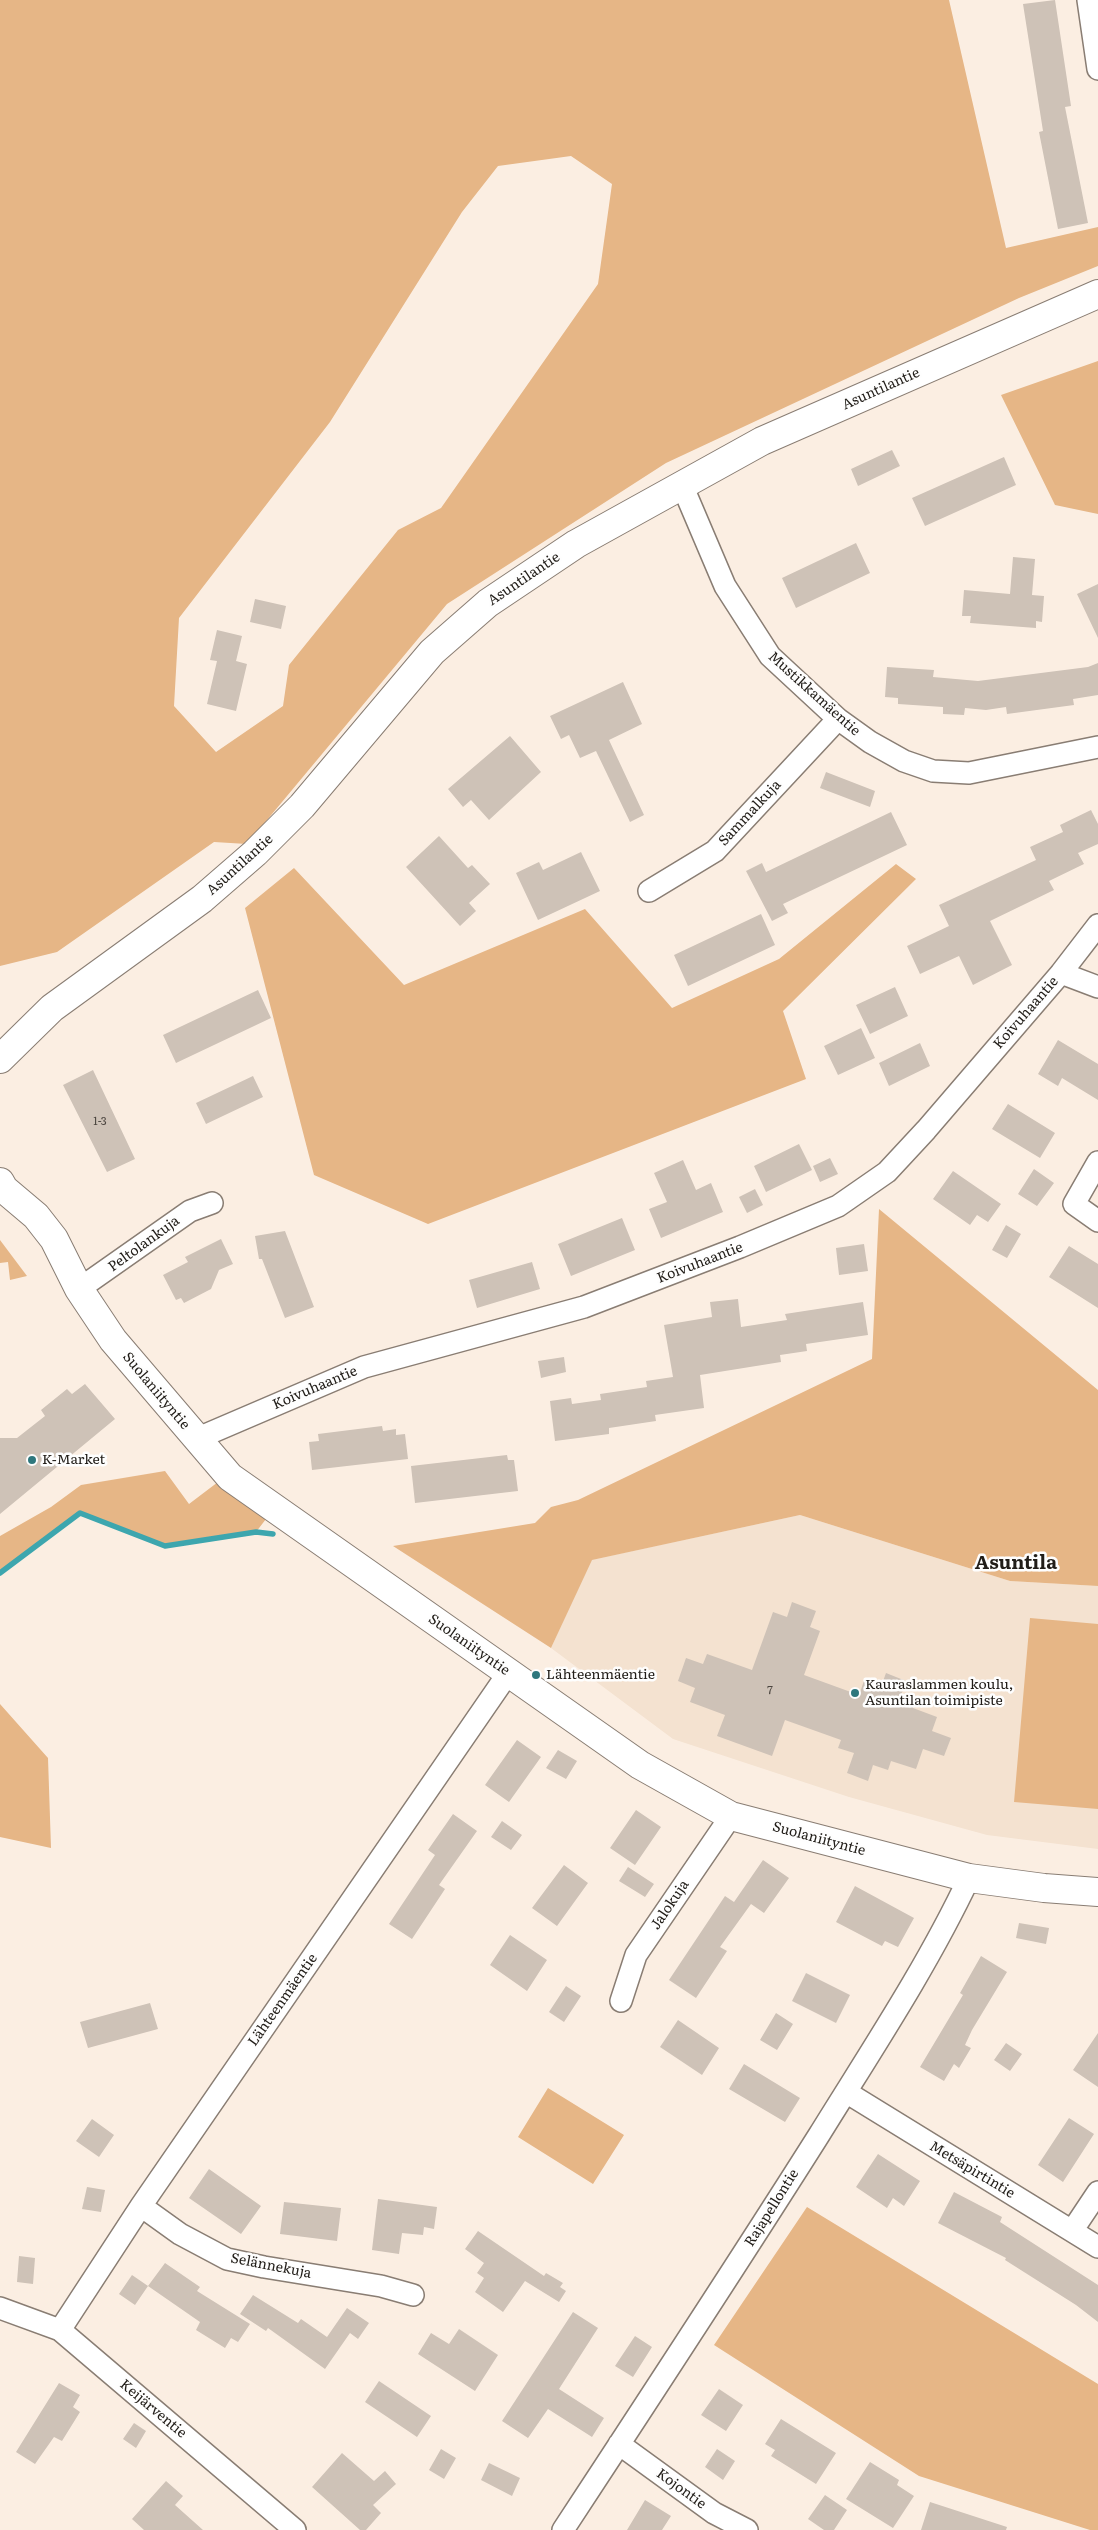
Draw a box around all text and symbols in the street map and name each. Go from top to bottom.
street label: Asuntilantie [840,364,922,414]
street label: Asuntilantie [485,549,563,609]
street label: Mustikkamäentie [765,648,863,740]
street label: Sammalkuja [715,777,785,849]
street label: Asuntilantie [203,831,277,899]
street label: Koivuhaantie [990,973,1062,1053]
house number: 1-3 [93,1115,107,1129]
street label: Peltolankuja [105,1213,183,1275]
street label: Koivuhaantie [655,1239,745,1287]
street label: Suolaniityntie [119,1349,193,1433]
street label: Koivuhaantie [270,1363,360,1413]
place label: K-Market [42,1452,105,1468]
marker: K-Market [26,1454,38,1466]
district label: Asuntila [975,1552,1057,1574]
street label: Suolaniityntie [425,1611,513,1679]
place label: Lähteenmäentie [546,1667,655,1683]
marker: Lähteenmäentie [530,1669,542,1681]
place label: Kauraslammen koulu, Asuntilan toimipiste [865,1677,1013,1710]
house number: 7 [767,1684,773,1698]
marker: Kauraslammen koulu, Asuntilan toimipiste [849,1687,861,1699]
street label: Suolaniityntie [771,1819,867,1859]
street label: Jalokuja [647,1877,693,1933]
street label: Lähteenmäentie [245,1951,321,2049]
street label: Metsäpirtintie [926,2138,1018,2202]
street label: Rajapellontie [741,2166,803,2250]
street label: Selännekuja [229,2250,313,2282]
street label: Keijärventie [116,2376,190,2442]
street label: Kojontie [653,2465,709,2513]

